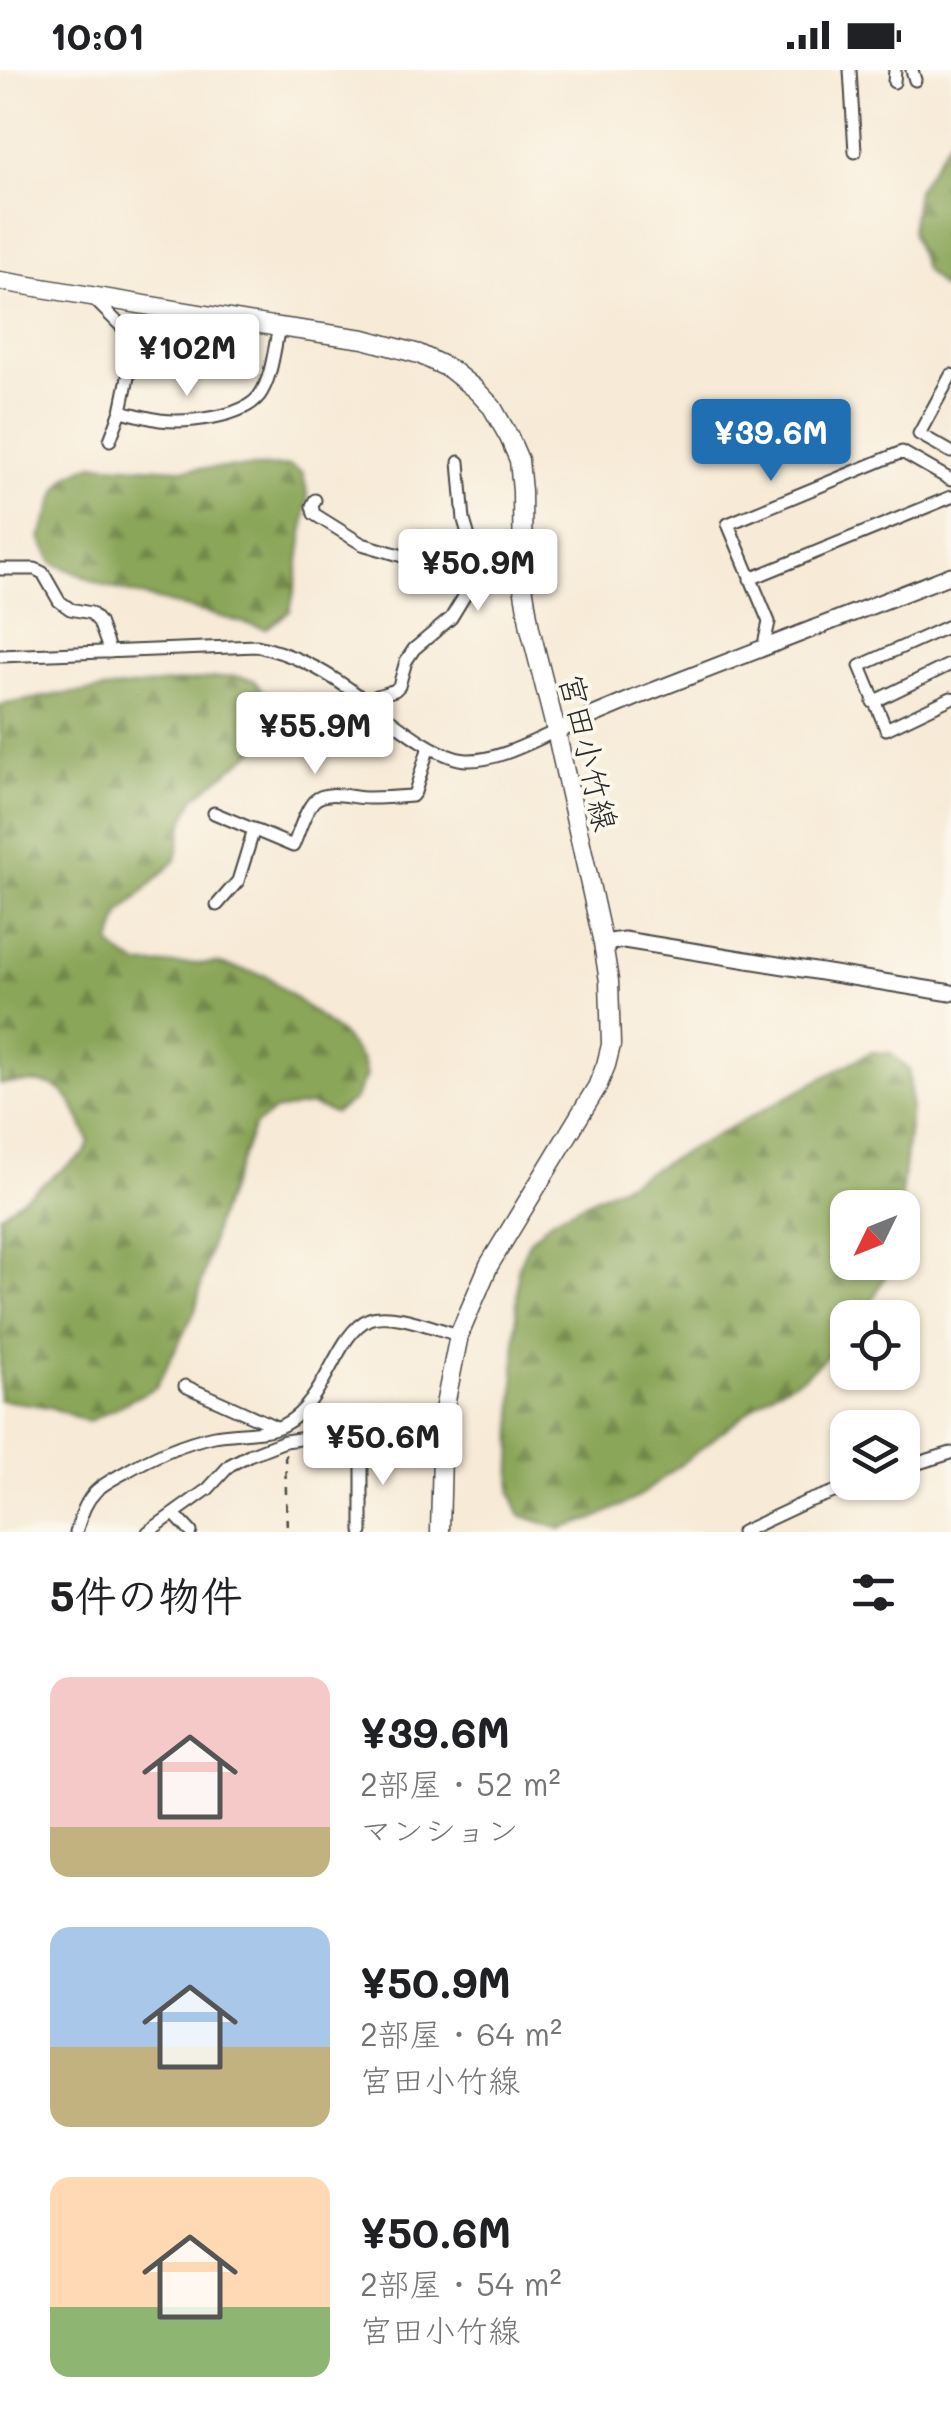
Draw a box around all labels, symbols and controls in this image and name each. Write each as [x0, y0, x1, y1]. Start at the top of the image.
text: 10:01 [50, 10, 145, 60]
pin: ¥102M [117, 314, 257, 399]
text: ¥102M [137, 325, 237, 367]
pin: ¥39.6M [690, 399, 852, 484]
text: ¥39.6M [714, 410, 828, 452]
pin: ¥50.9M [397, 529, 559, 614]
text: ¥50.9M [420, 540, 536, 582]
street label: 宮田小竹線 [552, 669, 628, 835]
pin: ¥55.9M [234, 692, 396, 777]
text: ¥55.9M [258, 703, 372, 745]
north arrow [830, 1190, 920, 1280]
map controls [830, 1190, 920, 1500]
button: locate [830, 1300, 920, 1390]
pin: ¥50.6M [302, 1403, 464, 1488]
button: layers [830, 1410, 920, 1500]
text: ¥50.6M [325, 1414, 441, 1456]
icon: filters [846, 1565, 901, 1620]
text: 5件の物件 [50, 1567, 243, 1622]
text: ¥39.6M [360, 1704, 510, 1759]
icon: home [130, 1717, 250, 1837]
text: 2部屋 · 52 m² [360, 1762, 561, 1804]
text: マンション [360, 1808, 519, 1850]
text: ¥50.9M [360, 1954, 511, 2009]
icon: home [130, 1967, 250, 2087]
text: 2部屋 · 64 m² [360, 2012, 562, 2054]
text: 宮田小竹線 [360, 2058, 520, 2100]
text: ¥50.6M [360, 2204, 511, 2259]
icon: home [130, 2217, 250, 2337]
text: 2部屋 · 54 m² [360, 2262, 562, 2304]
text: 宮田小竹線 [360, 2308, 520, 2350]

